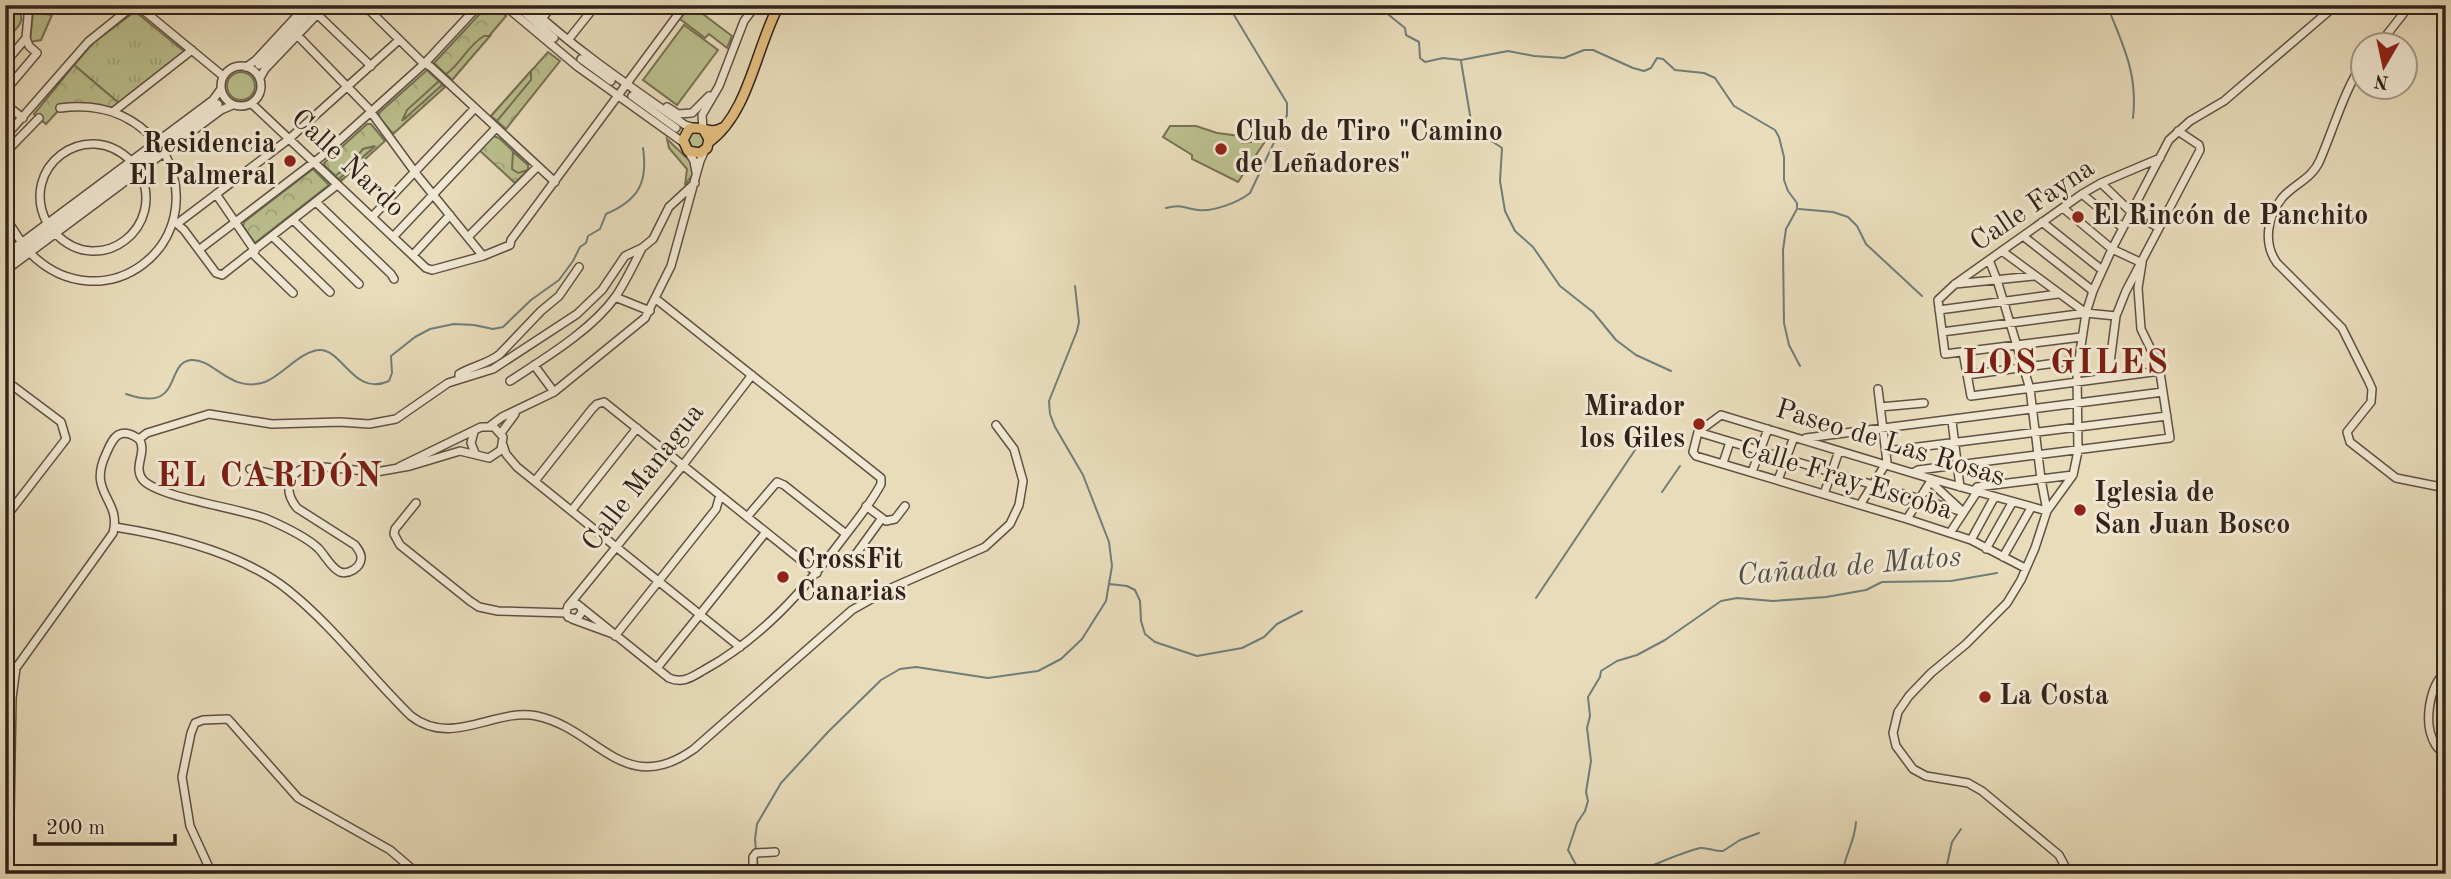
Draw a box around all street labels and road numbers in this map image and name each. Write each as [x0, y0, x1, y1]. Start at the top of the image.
street label: Calle Nardo [285, 105, 409, 223]
street label: Calle Fayna [1966, 154, 2100, 258]
street label: Paseo de Las Rosas [1772, 396, 2008, 492]
street label: Calle Managua [578, 399, 710, 557]
street label: Calle Fray Escoba [1736, 434, 1956, 526]

